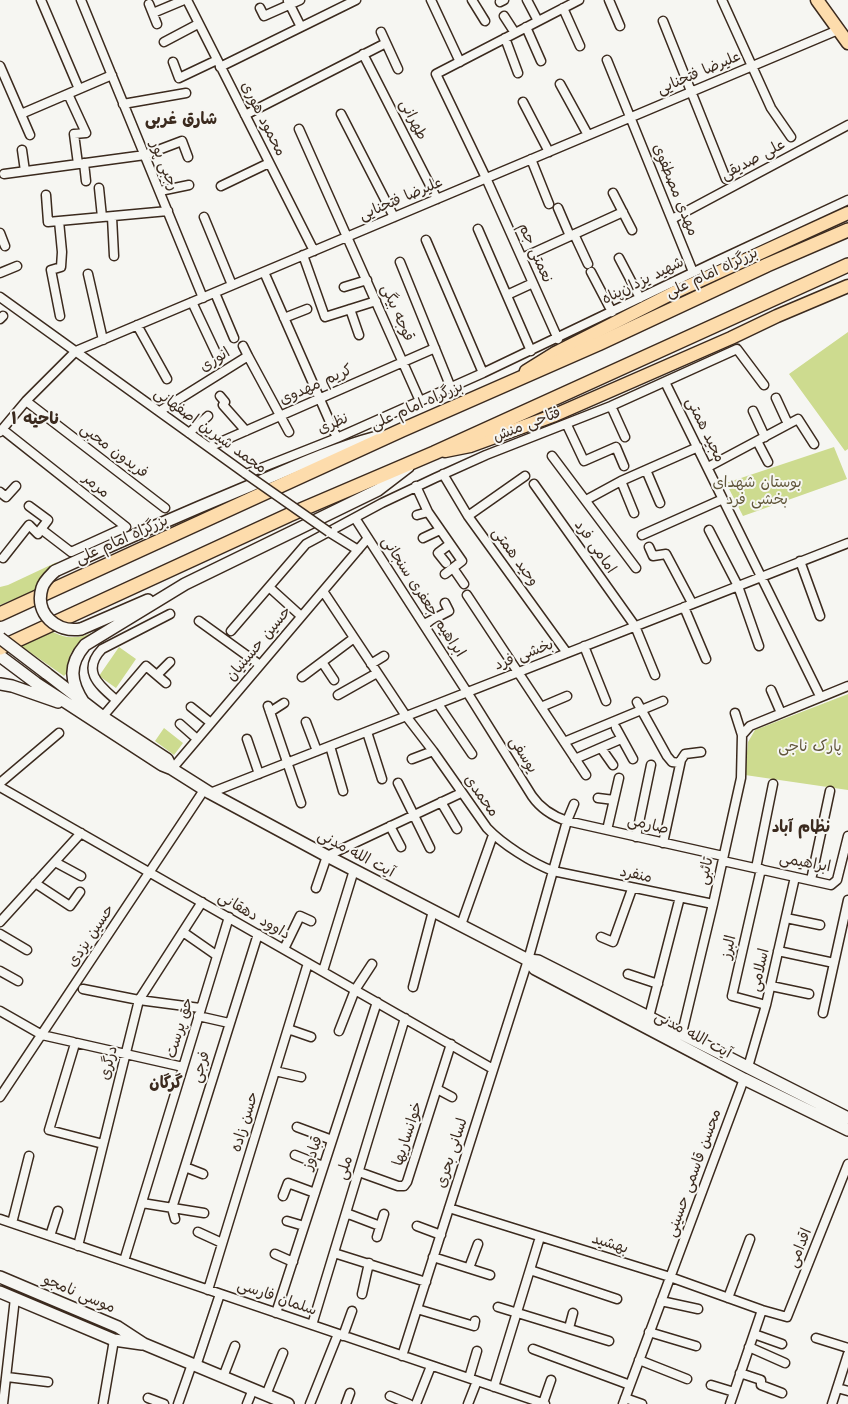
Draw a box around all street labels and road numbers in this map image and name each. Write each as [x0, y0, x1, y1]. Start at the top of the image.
street label: علیرضا فتحنایی [655, 47, 743, 99]
street label: محمود هوری [237, 79, 289, 159]
street label: طهرانی [395, 97, 431, 143]
street label: علی صدیقی [718, 136, 788, 184]
street label: رجبی پور [146, 139, 182, 193]
street label: مهدی مصطفوی [648, 141, 702, 239]
street label: علیرضا فتحنایی [357, 173, 445, 225]
street label: نعمتی جم [514, 220, 556, 286]
street label: بزرگراه امام علی [663, 244, 761, 302]
street label: شهید یزدان‌پناه [599, 253, 687, 309]
street label: قوجه بیگی [377, 282, 417, 344]
street label: انوری [196, 344, 234, 376]
street label: کریم مهدوی [277, 361, 355, 409]
street label: بزرگراه امام علی [368, 378, 466, 434]
street label: محمد شیرین اصفهانی [150, 384, 270, 478]
street label: مجید همتی [682, 395, 728, 465]
street label: فتاحی منش [491, 404, 563, 446]
street label: نظری [315, 410, 351, 438]
street label: فریدون محبی [76, 420, 152, 482]
street label: مرمر [79, 470, 113, 502]
street label: بزرگراه امام علی [73, 512, 171, 568]
street label: امامی فرد [570, 517, 620, 577]
street label: وحید همتی [488, 524, 542, 590]
street label: ابراهیم جعفری سنجانی [377, 533, 469, 661]
street label: حسین حسینیان [223, 603, 295, 685]
street label: بخشی فرد [492, 636, 556, 674]
street label: یوسفی [505, 733, 541, 777]
street label: محمدی [460, 771, 502, 821]
street label: صارمی [626, 812, 670, 838]
street label: آیت الله مدنی [314, 826, 398, 882]
street label: ابراهیمی [778, 850, 832, 876]
street label: تائبی [694, 856, 718, 886]
street label: منفرد [618, 863, 654, 887]
street label: داوود دهقانی [215, 888, 293, 944]
street label: حسین یزدی [64, 901, 118, 971]
street label: البرز [718, 933, 740, 961]
street label: اسلامی [746, 947, 774, 993]
street label: حق پرست [162, 996, 198, 1060]
street label: آیت الله مدنی [651, 1007, 735, 1063]
street label: درگری [96, 1044, 122, 1082]
street label: فرجی [188, 1049, 214, 1085]
street label: حسن زاده [227, 1090, 263, 1154]
street label: خوانساریها [389, 1100, 427, 1168]
street label: محسن قاسمی حسینی [662, 1107, 726, 1239]
street label: لسانی بحری [432, 1116, 472, 1190]
street label: قبادوز [299, 1134, 327, 1172]
street label: ملی [333, 1154, 357, 1182]
street label: اقدامی [784, 1226, 816, 1270]
street label: بهشید [589, 1230, 631, 1258]
street label: موسی نامجو [40, 1271, 118, 1317]
street label: سلمان فارسی [235, 1276, 319, 1320]

